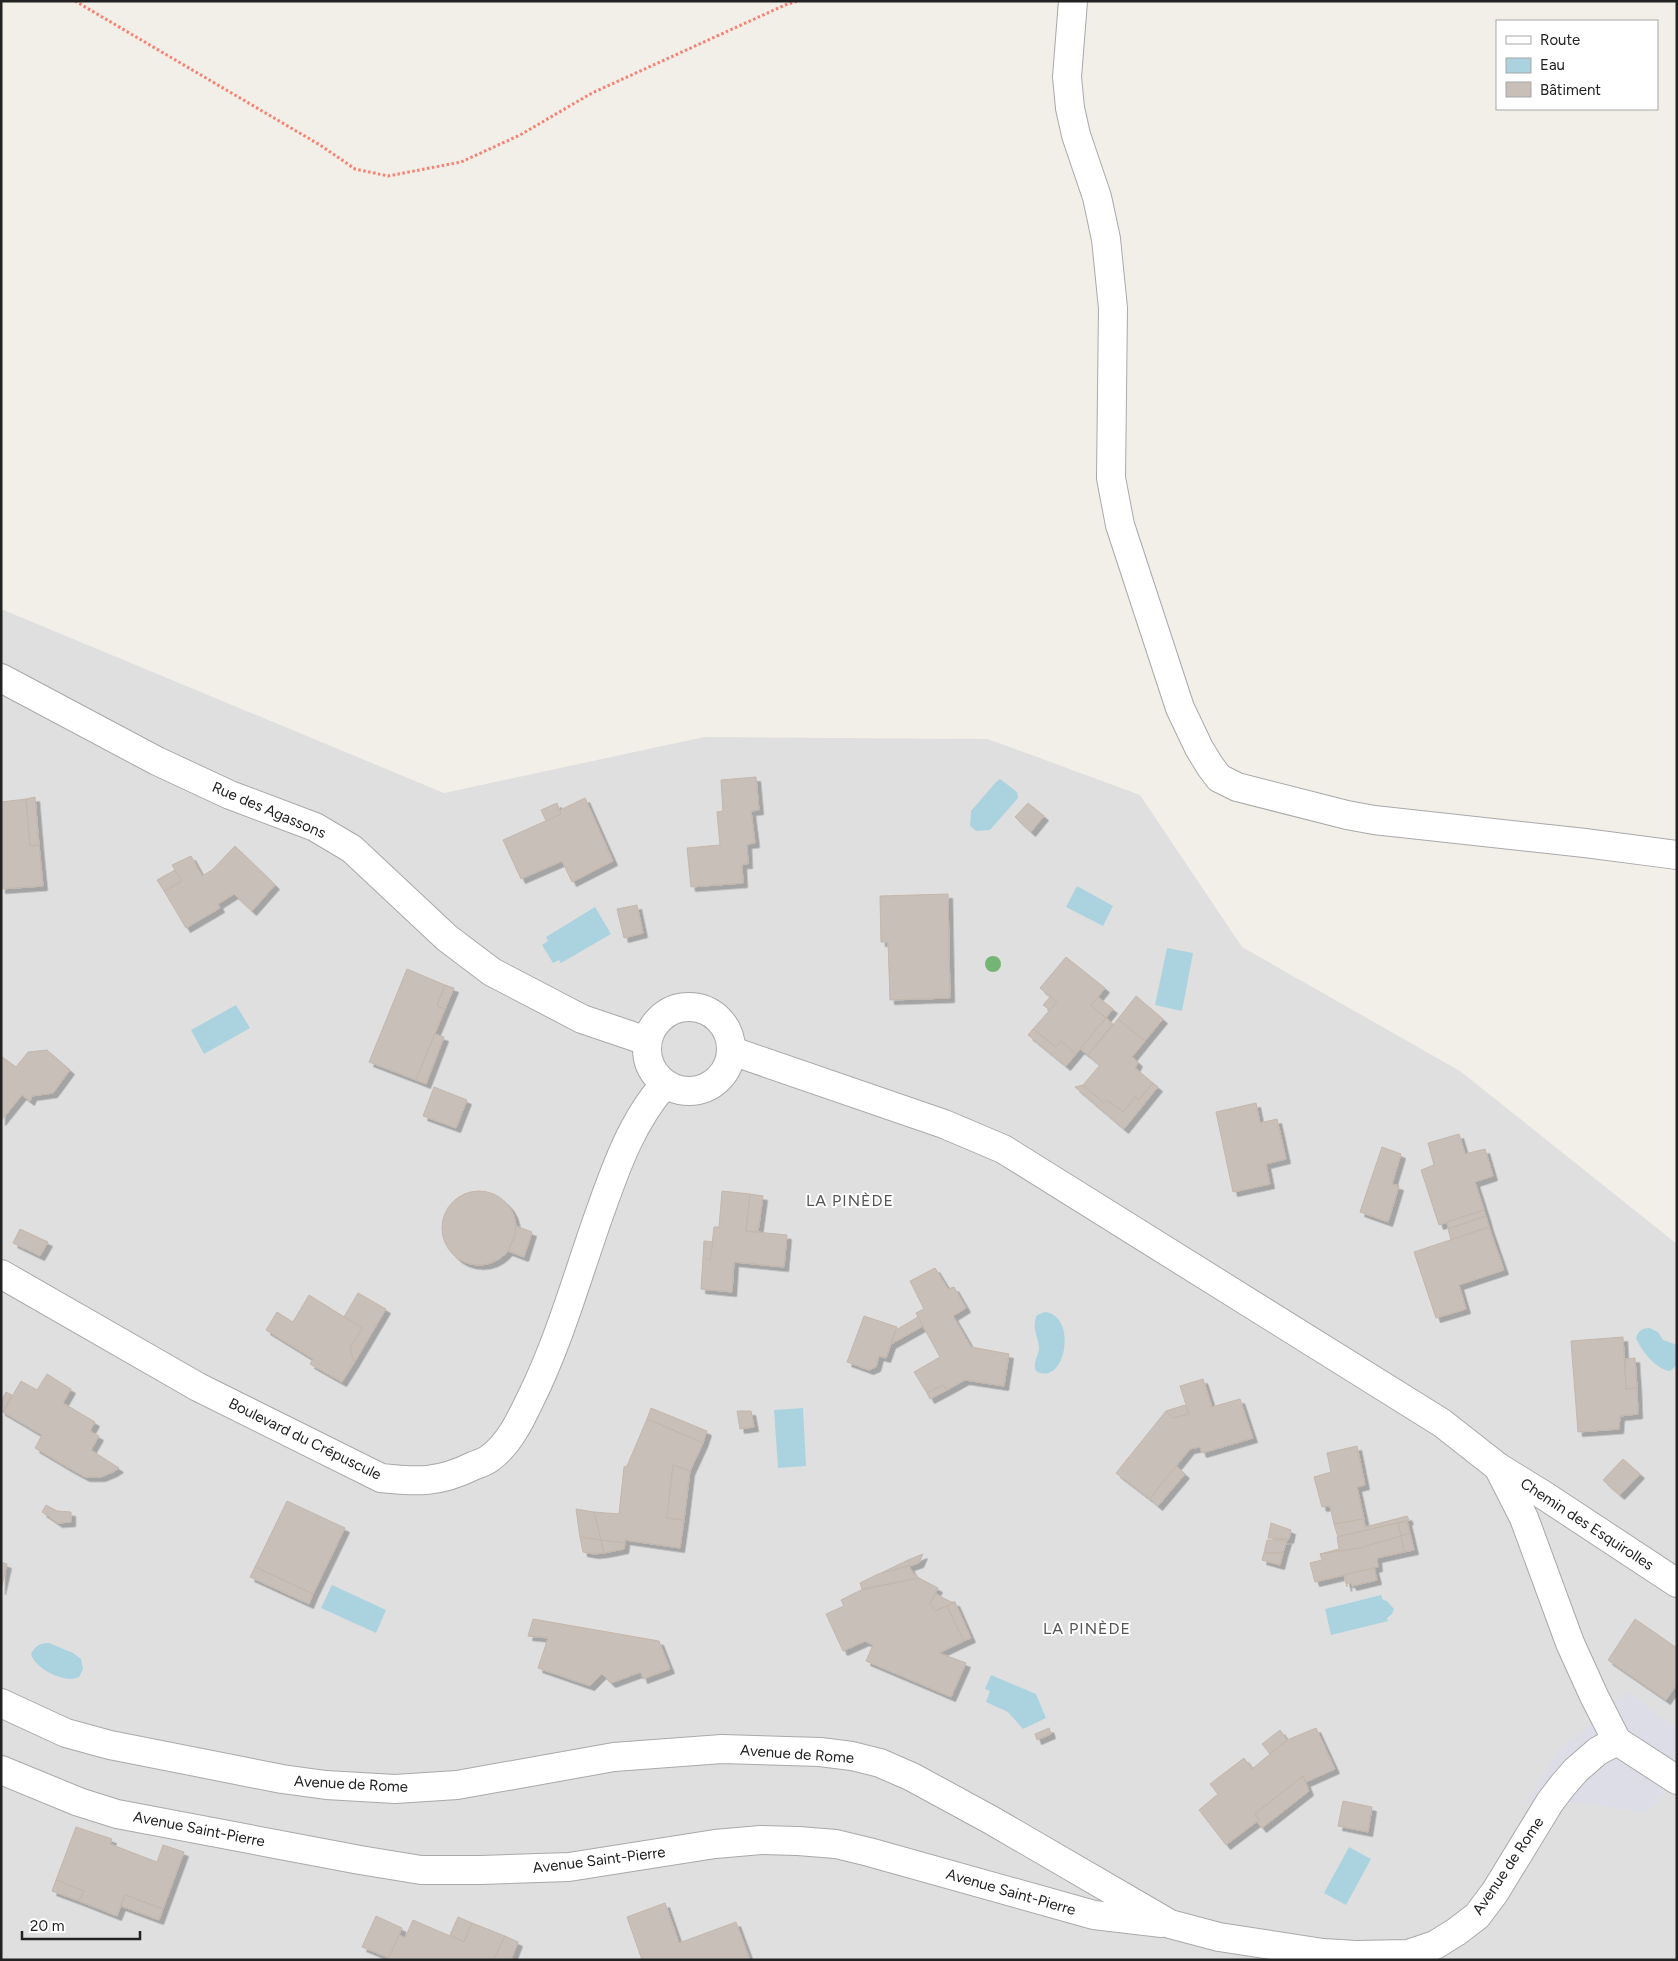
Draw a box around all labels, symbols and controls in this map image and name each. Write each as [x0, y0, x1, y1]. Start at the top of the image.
legend [1496, 20, 1658, 110]
text: Route [1540, 31, 1580, 49]
text: Eau [1540, 56, 1565, 74]
text: Bâtiment [1540, 81, 1601, 99]
street label: Rue des Agassons [209, 778, 329, 842]
district label: LA PINÈDE [806, 1191, 894, 1210]
street label: Boulevard du Crépuscule [226, 1394, 384, 1484]
street label: Chemin des Esquirolles [1517, 1474, 1657, 1574]
district label: LA PINÈDE [1043, 1619, 1131, 1638]
street label: Avenue de Rome [739, 1741, 855, 1767]
street label: Avenue de Rome [294, 1772, 408, 1796]
street label: Avenue Saint-Pierre [132, 1807, 266, 1851]
street label: Avenue de Rome [1469, 1814, 1547, 1918]
street label: Avenue Saint-Pierre [532, 1843, 666, 1877]
street label: Avenue Saint-Pierre [944, 1865, 1078, 1919]
scale bar [22, 1908, 140, 1940]
text: 20 m [30, 1917, 64, 1935]

